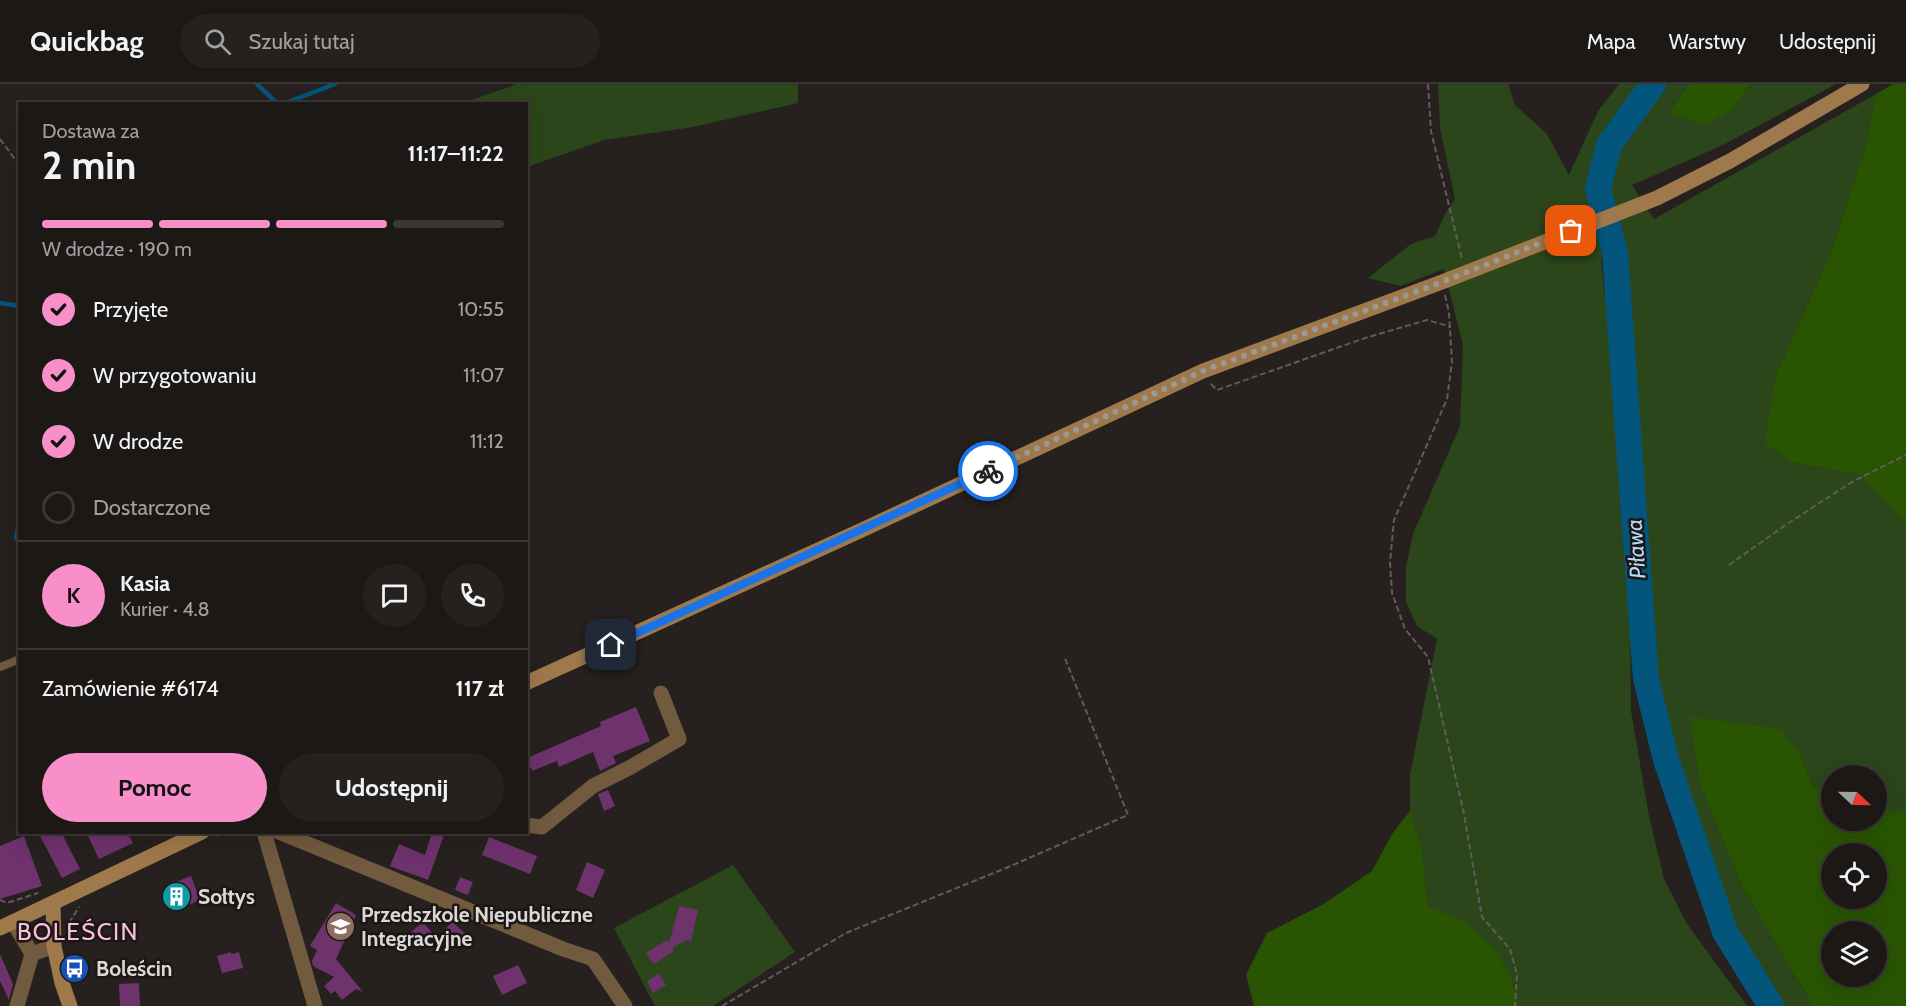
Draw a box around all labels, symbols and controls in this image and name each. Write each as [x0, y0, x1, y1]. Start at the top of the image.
search box [180, 14, 600, 68]
text: Quickbag [30, 24, 144, 58]
icon: search [201, 25, 234, 58]
text: Szukaj tutaj [249, 28, 355, 55]
text: Mapa [1587, 29, 1636, 54]
text: Warstwy [1669, 29, 1746, 54]
text: Udostępnij [1779, 29, 1876, 54]
text: Dostawa za [42, 119, 139, 143]
text: 11:17–11:22 [408, 140, 504, 167]
text: 2 min [42, 141, 136, 189]
pin [1545, 205, 1596, 256]
icon: bag [1554, 214, 1587, 247]
text: W drodze · 190 m [42, 237, 192, 261]
icon: check [42, 293, 75, 326]
text: Przyjęte [93, 296, 168, 323]
text: 10:55 [458, 297, 504, 321]
icon: check [42, 359, 75, 392]
text: W przygotowaniu [93, 362, 256, 389]
text: 11:07 [463, 363, 504, 387]
icon: check [42, 425, 75, 458]
text: W drodze [93, 428, 183, 455]
text: 11:12 [470, 429, 504, 453]
courier [958, 441, 1018, 501]
icon: bike [972, 455, 1005, 488]
text: Dostarczone [93, 494, 210, 521]
water label: Piława [1620, 518, 1652, 580]
button: chat [363, 564, 426, 627]
button: phone [441, 564, 504, 627]
text: Kasia [120, 570, 170, 597]
text: K [67, 582, 80, 609]
text: Kurier · 4.8 [120, 597, 210, 621]
pin [585, 619, 636, 670]
icon: home [594, 628, 627, 661]
text: Zamówienie #6174 [42, 675, 219, 702]
text: 117 zł [456, 675, 504, 702]
button: Pomoc [42, 753, 267, 822]
button: Udostępnij [279, 753, 504, 822]
north arrow [1821, 765, 1887, 831]
map controls [1821, 765, 1887, 987]
button: locate [1821, 843, 1887, 909]
building icon: Sołtys [161, 880, 193, 912]
place label: Sołtys [198, 884, 255, 909]
place label: Przedszkole Niepubliczne Integracyjne [361, 902, 593, 951]
school or university icon: Przedszkole Niepubliczne Integracyjne [324, 910, 356, 942]
district label: BOLEŚCIN [17, 917, 139, 946]
button: layers [1821, 921, 1887, 987]
bus stop icon: Boleścin [59, 952, 91, 984]
place label: Boleścin [96, 956, 172, 981]

